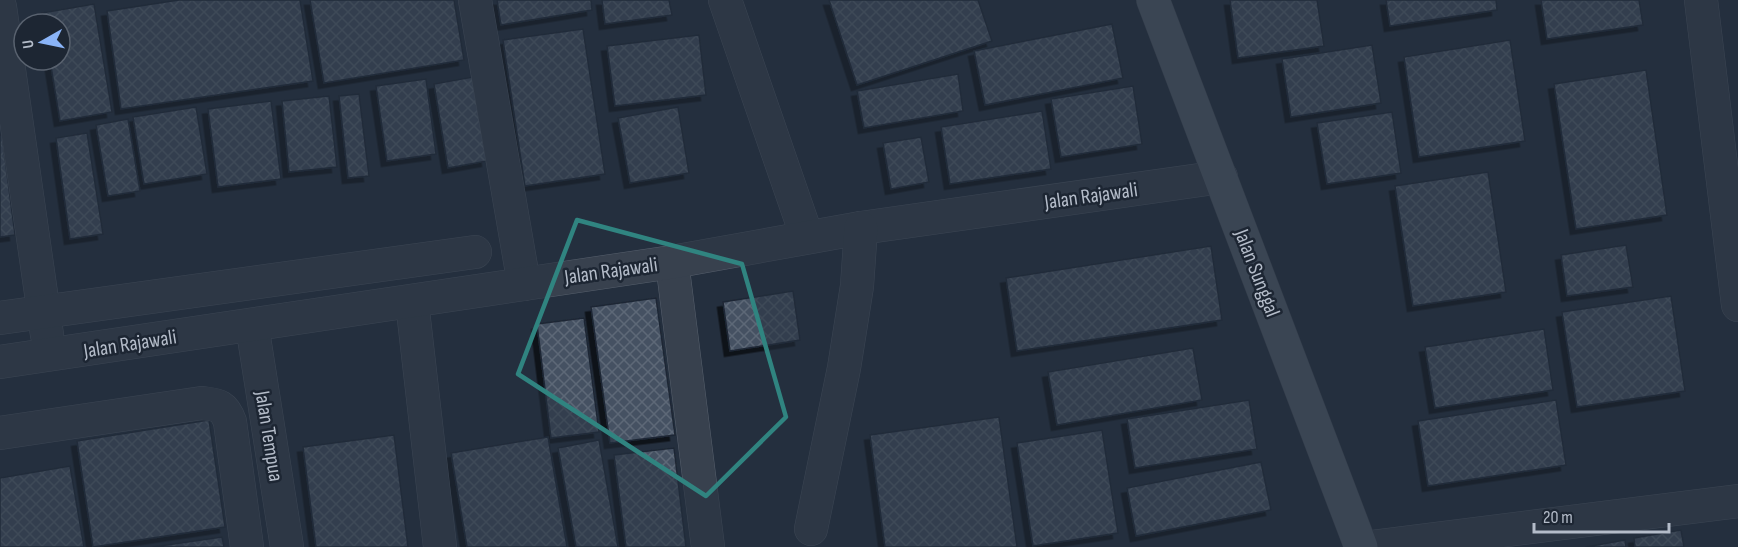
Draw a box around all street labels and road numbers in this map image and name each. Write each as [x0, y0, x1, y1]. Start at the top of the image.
street label: Jalan Rajawali [1042, 177, 1139, 215]
street label: Jalan Sunggal [1228, 225, 1285, 320]
street label: Jalan Rajawali [562, 252, 659, 290]
street label: Jalan Rajawali [81, 324, 178, 364]
street label: Jalan Tempua [249, 388, 288, 483]

